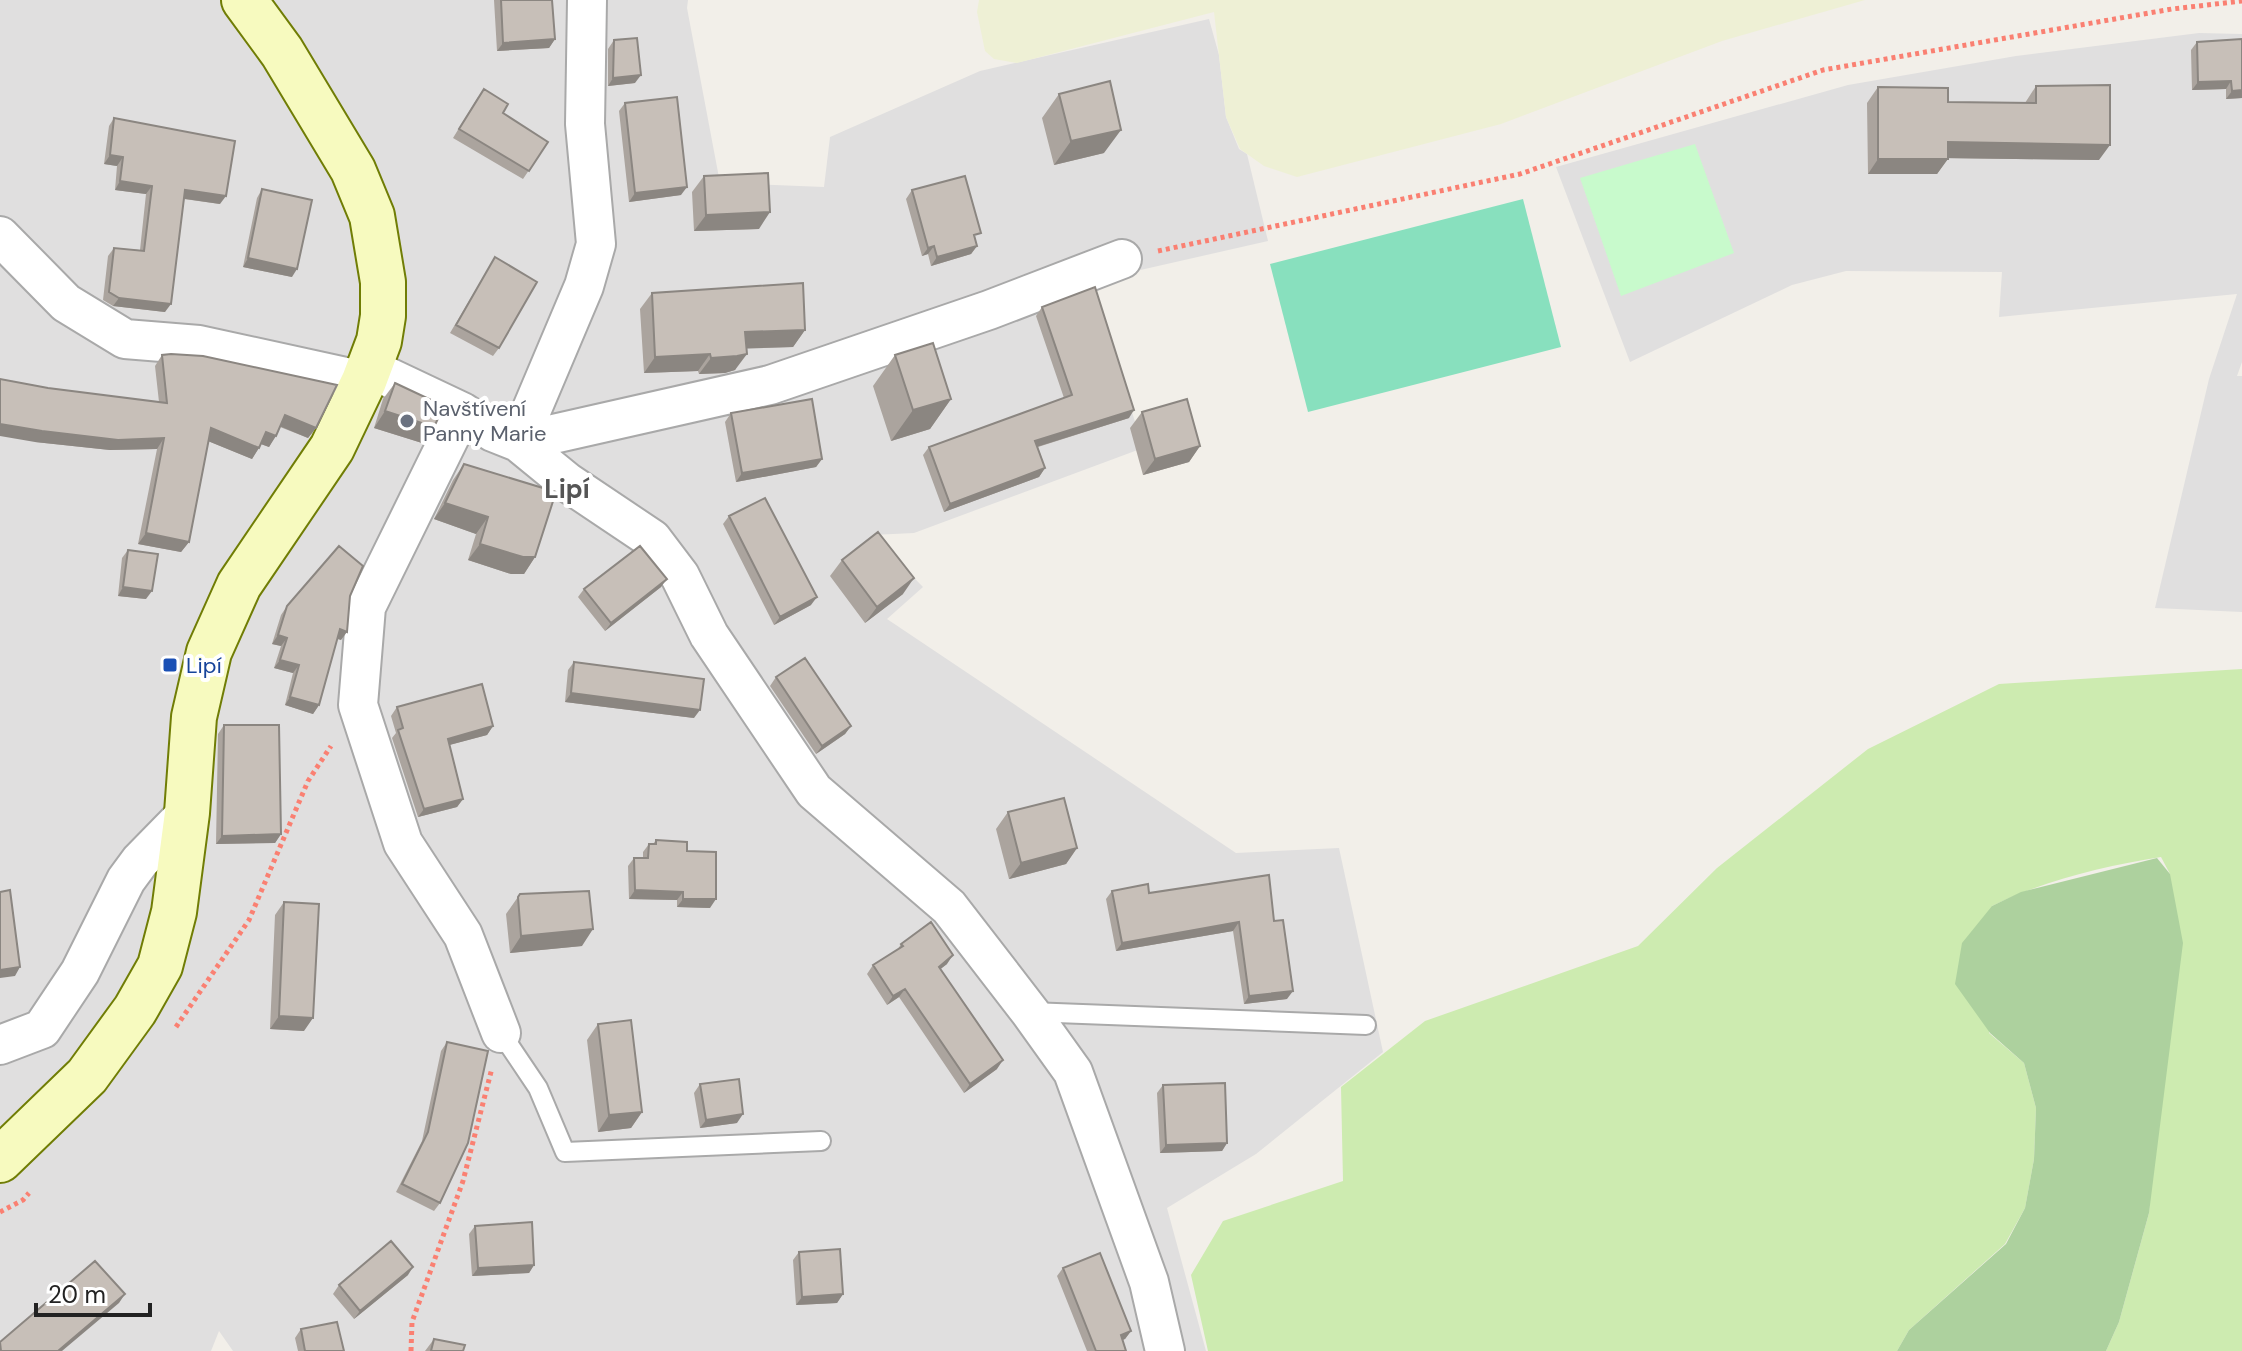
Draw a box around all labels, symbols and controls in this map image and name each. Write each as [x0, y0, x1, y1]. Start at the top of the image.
place label: Navštívení Panny Marie [423, 394, 547, 448]
marker: Navštívení Panny Marie [398, 412, 416, 430]
district label: Lipí [544, 472, 590, 506]
place label: Lipí [186, 651, 222, 680]
marker: Lipí [161, 656, 179, 674]
scale bar [36, 1267, 150, 1317]
text: 20 m [48, 1279, 106, 1310]

